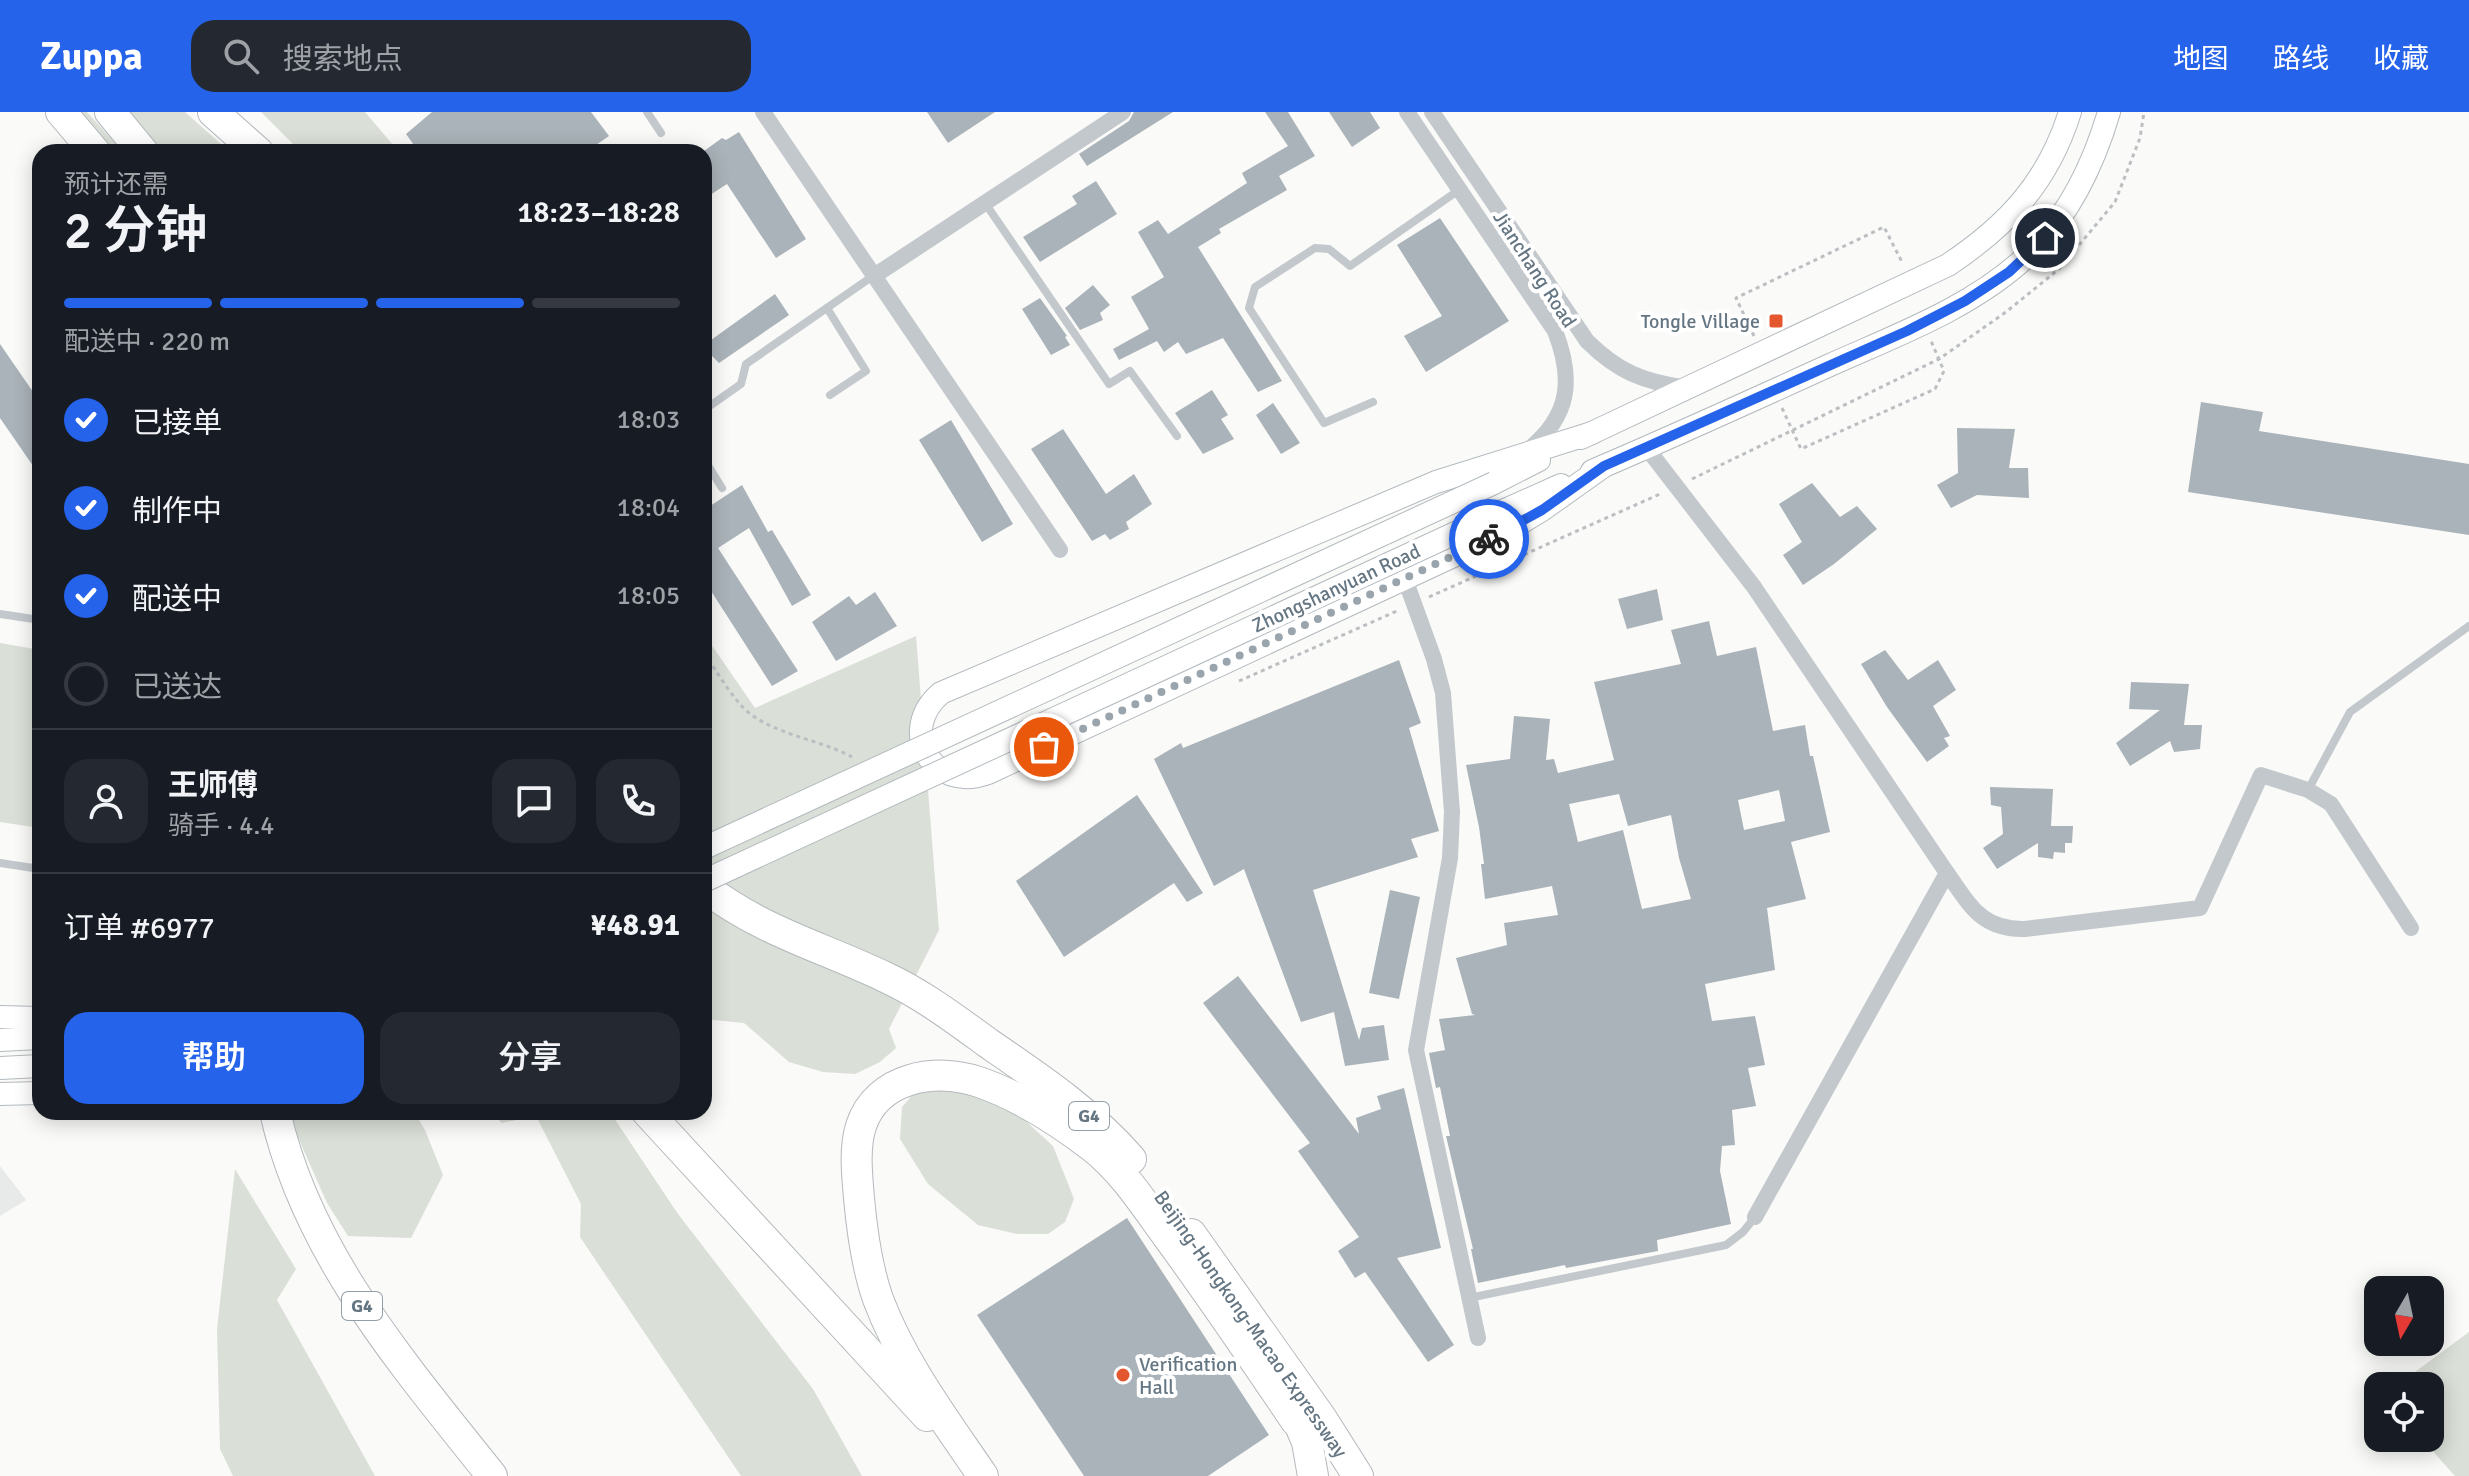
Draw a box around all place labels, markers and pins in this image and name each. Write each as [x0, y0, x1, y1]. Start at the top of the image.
pin [2011, 204, 2079, 272]
place label: Tongle Village [1641, 309, 1760, 334]
marker: Tongle Village [1767, 312, 1785, 330]
pin [1010, 713, 1078, 781]
place label: Verification Hall [1139, 1352, 1237, 1400]
marker: Verification Hall [1114, 1366, 1132, 1384]

